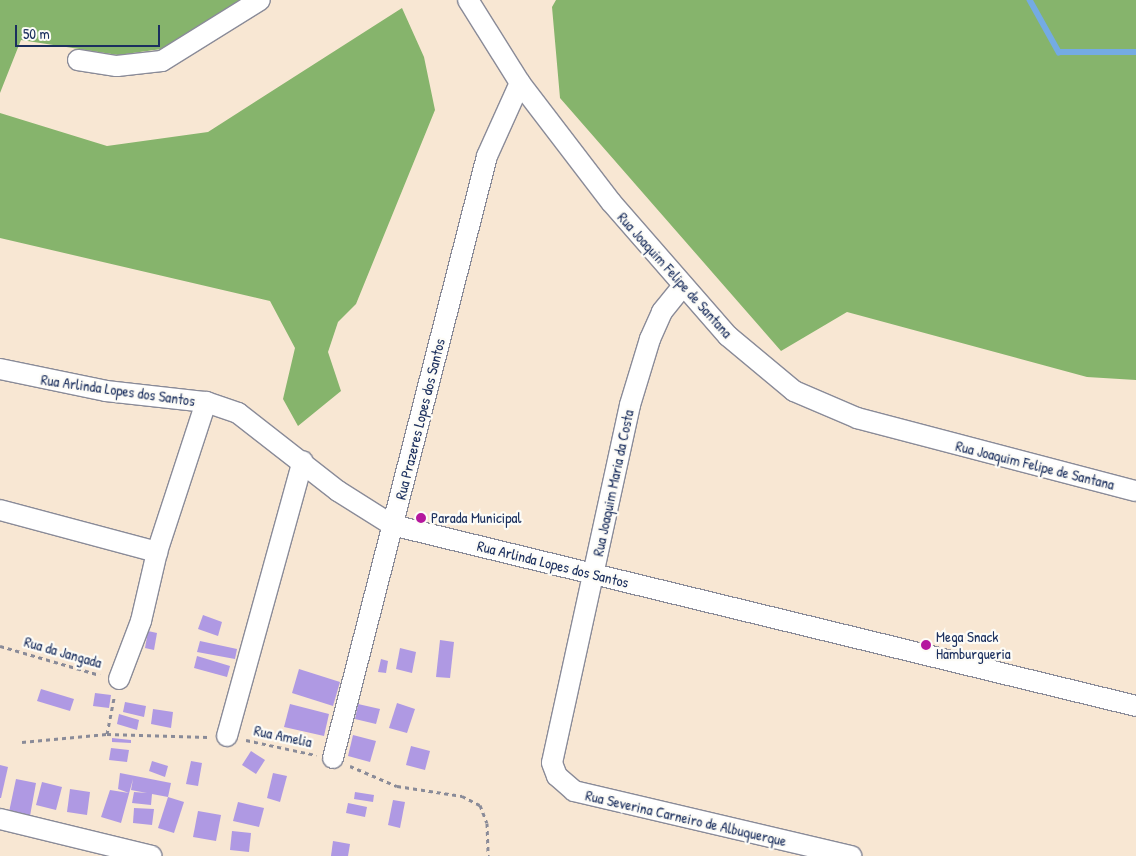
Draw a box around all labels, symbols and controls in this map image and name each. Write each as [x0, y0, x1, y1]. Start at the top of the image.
scale bar [18, 15, 162, 47]
text: 50 m [23, 23, 50, 44]
street label: Rua Joaquim Felipe de Santana [614, 208, 736, 342]
street label: Rua Prazeres Lopes dos Santos [391, 337, 449, 501]
street label: Rua Arlinda Lopes dos Santos [40, 370, 196, 410]
street label: Rua Joaquim Maria da Costa [589, 408, 637, 558]
street label: Rua Joaquim Felipe de Santana [954, 437, 1116, 493]
place label: Parada Municipal [431, 509, 521, 527]
marker: Parada Municipal [415, 512, 427, 524]
street label: Rua Arlinda Lopes dos Santos [475, 536, 631, 592]
place label: Mega Snack Hamburgueria [936, 627, 1011, 662]
street label: Rua da Jangada [22, 632, 104, 672]
marker: Mega Snack Hamburgueria [920, 639, 932, 651]
street label: Rua Amelia [252, 721, 314, 751]
street label: Rua Severina Carneiro de Albuquerque [584, 786, 788, 850]

